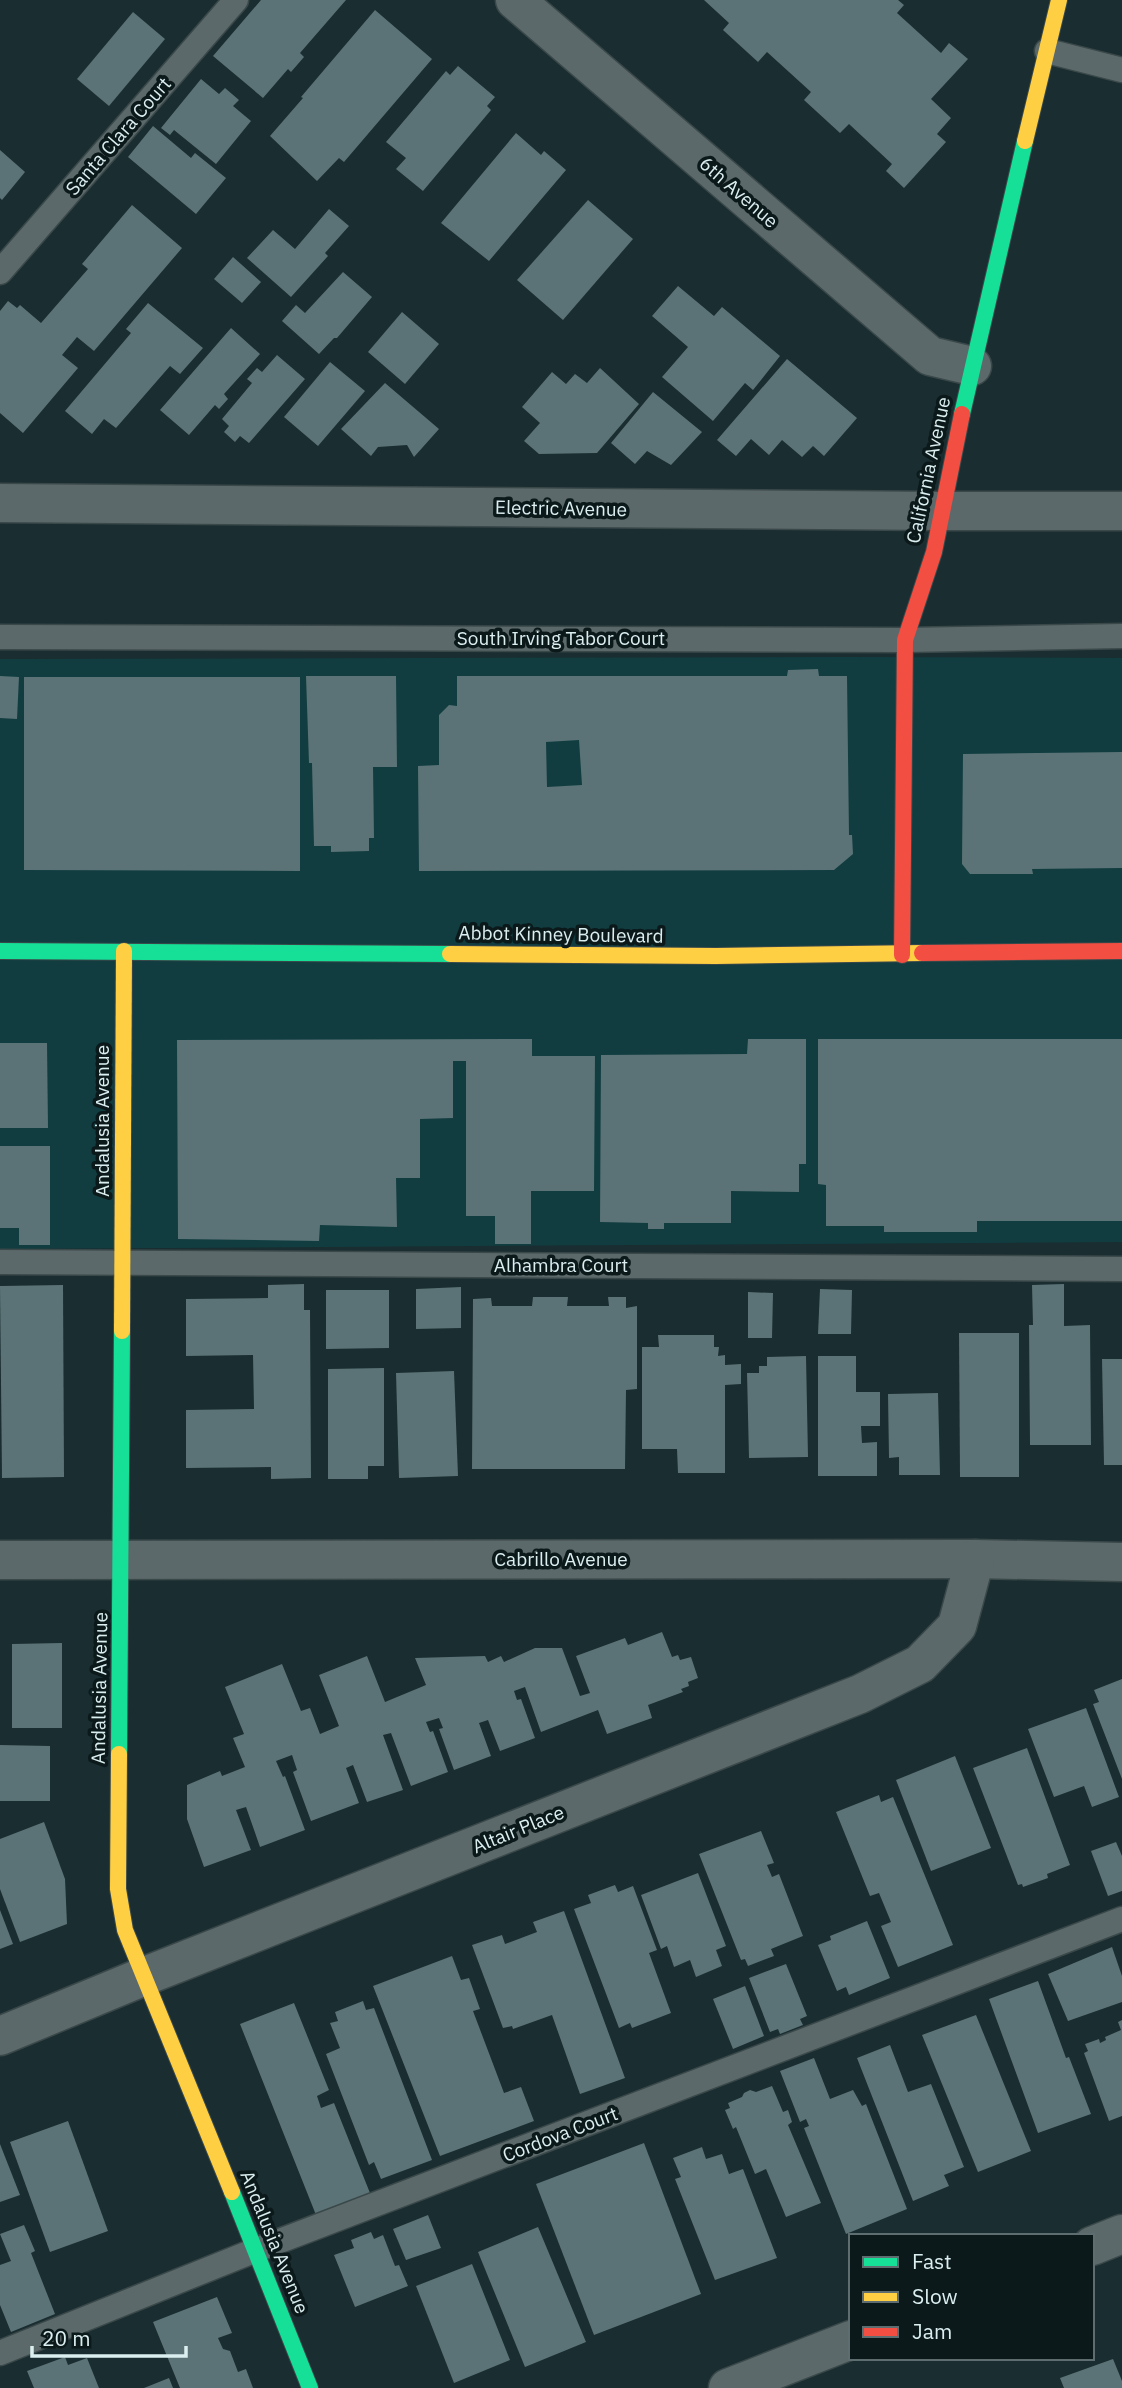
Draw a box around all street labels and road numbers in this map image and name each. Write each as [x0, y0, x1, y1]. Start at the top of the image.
street label: Santa Clara Court [60, 72, 176, 200]
street label: 6th Avenue [695, 151, 783, 233]
street label: California Avenue [901, 395, 955, 545]
street label: Electric Avenue [495, 495, 627, 521]
street label: South Irving Tabor Court [457, 626, 665, 650]
street label: Abbot Kinney Boulevard [458, 920, 664, 948]
street label: Andalusia Avenue [90, 1045, 114, 1197]
street label: Alhambra Court [494, 1253, 628, 1277]
street label: Cabrillo Avenue [494, 1547, 628, 1571]
street label: Andalusia Avenue [86, 1612, 112, 1764]
street label: Altair Place [469, 1800, 567, 1858]
street label: Cordova Court [499, 2101, 621, 2167]
street label: Andalusia Avenue [235, 2167, 315, 2317]

